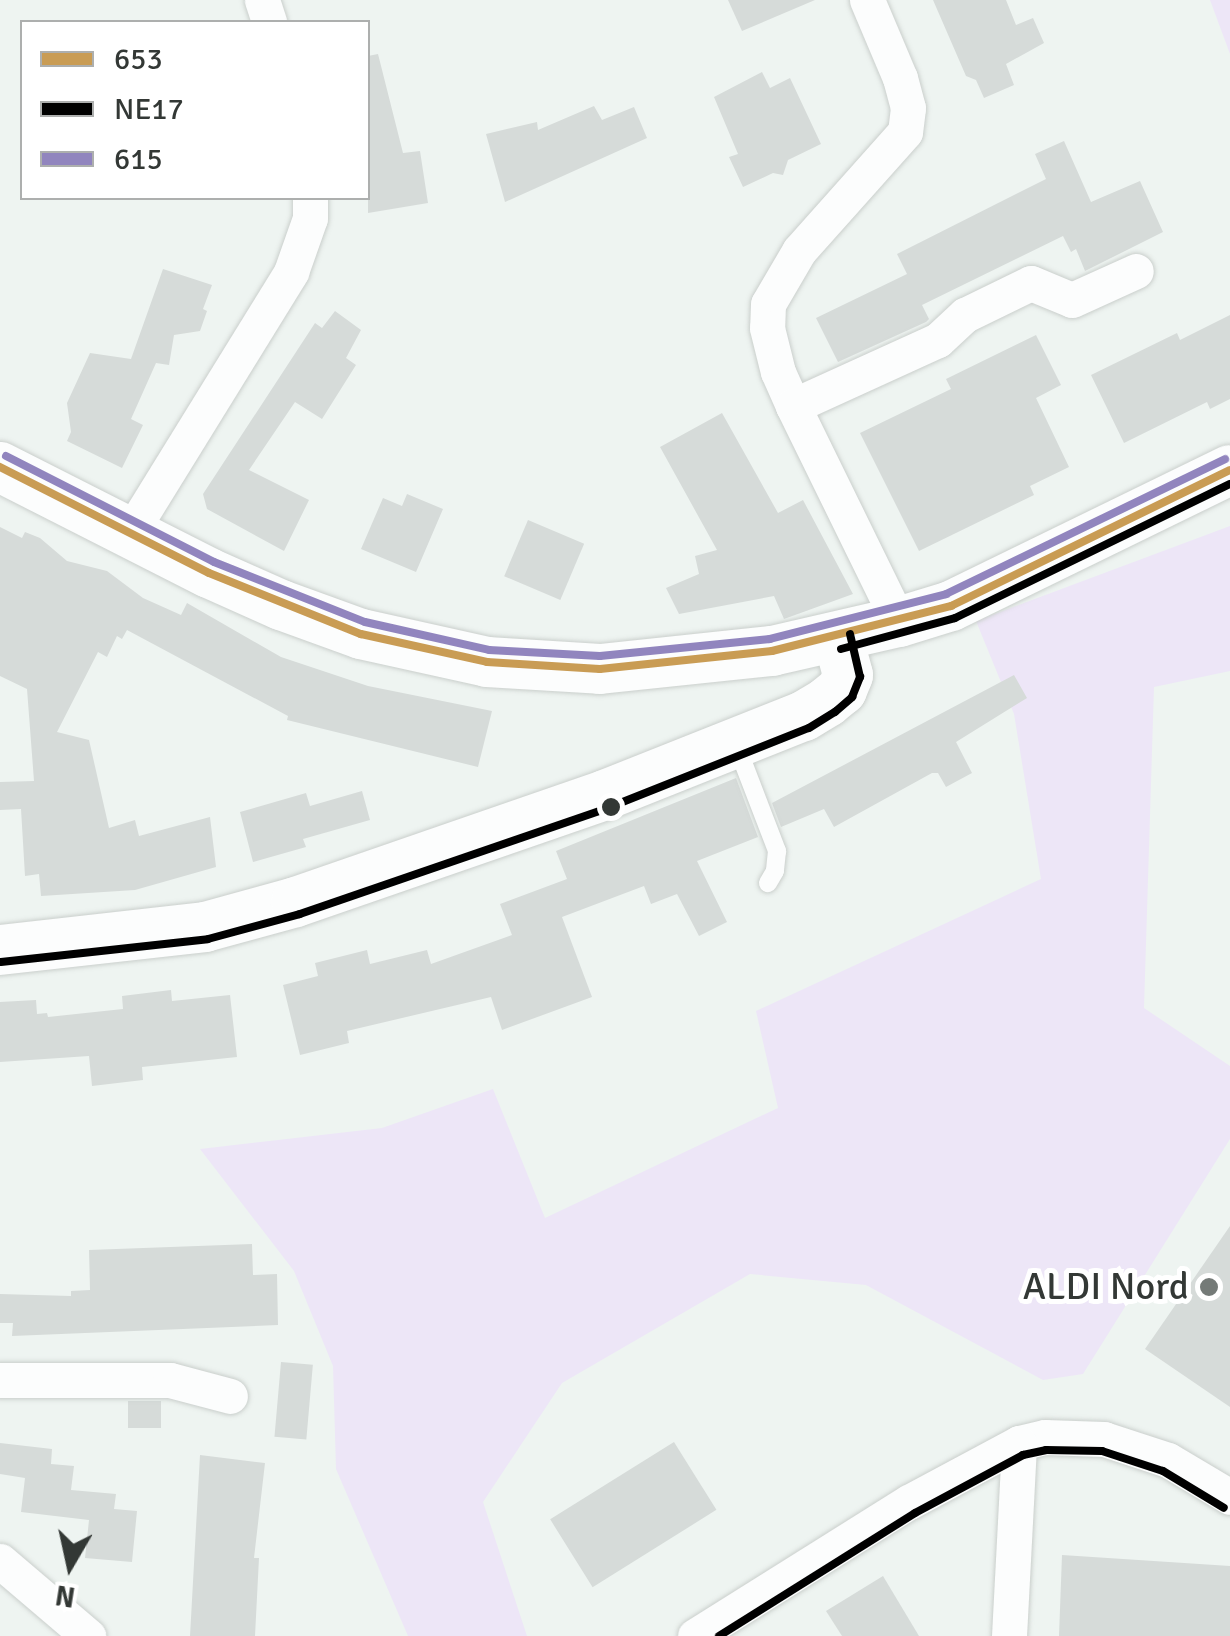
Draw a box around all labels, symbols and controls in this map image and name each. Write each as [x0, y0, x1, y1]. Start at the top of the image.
legend [20, 20, 370, 200]
text: 653 [114, 41, 163, 78]
text: NE17 [114, 91, 184, 128]
text: 615 [114, 141, 163, 178]
unlabelled marker [601, 797, 621, 817]
place label: ALDI Nord [1023, 1264, 1189, 1310]
marker: ALDI Nord [1198, 1276, 1220, 1298]
north arrow [20, 1516, 120, 1616]
text: N [53, 1577, 78, 1614]

